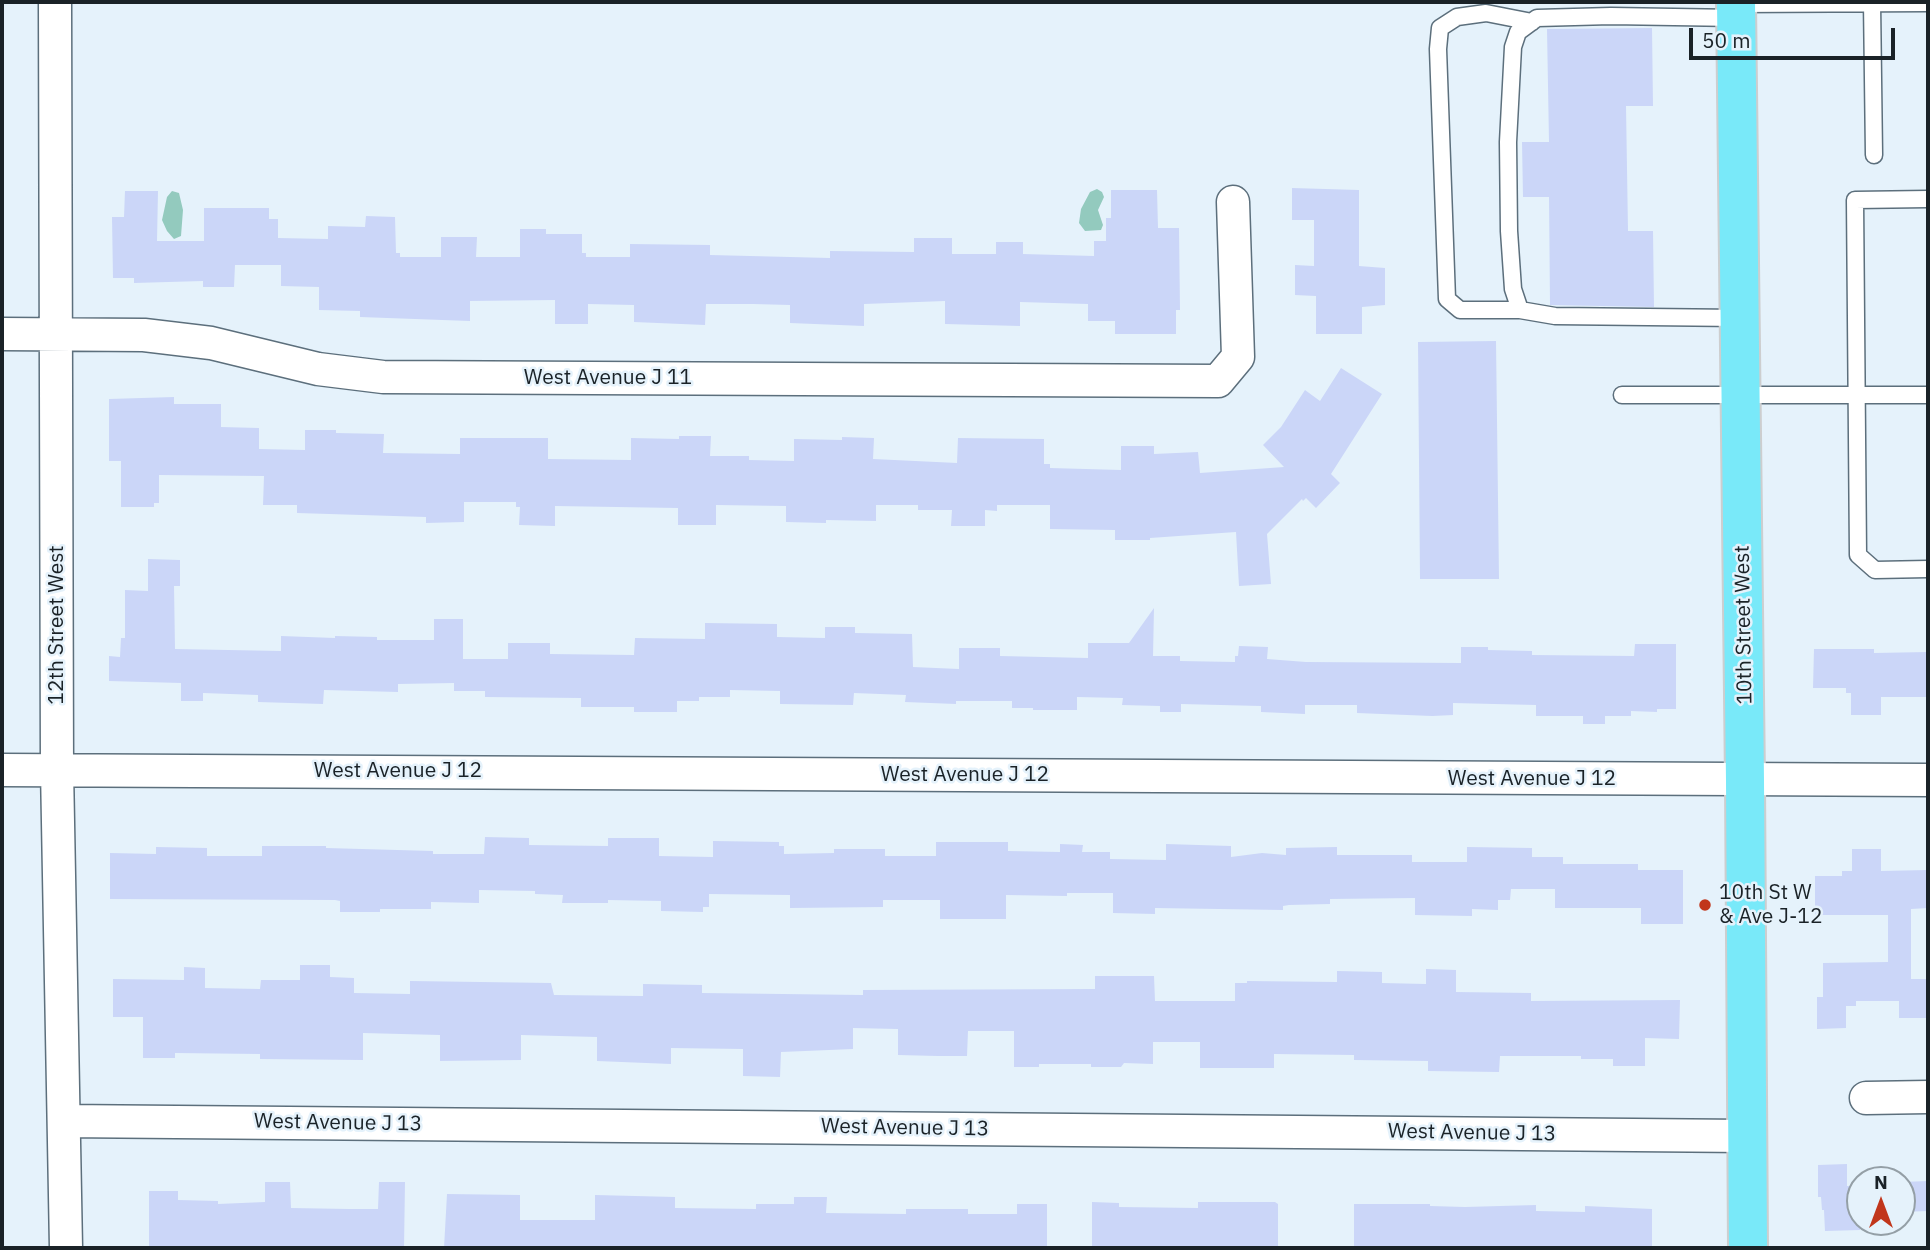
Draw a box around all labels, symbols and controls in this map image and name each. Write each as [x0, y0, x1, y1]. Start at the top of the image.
scale bar [1692, 14, 1898, 58]
text: 50 m [1702, 26, 1751, 54]
street label: West Avenue J 11 [524, 365, 692, 391]
street label: 12th Street West [44, 545, 70, 705]
street label: 10th Street West [1730, 545, 1758, 705]
street label: West Avenue J 12 [314, 758, 482, 784]
street label: West Avenue J 12 [881, 762, 1049, 788]
street label: West Avenue J 12 [1448, 766, 1616, 792]
place label: 10th St W & Ave J-12 [1719, 880, 1823, 930]
marker: 10th St W & Ave J-12 [1697, 897, 1713, 913]
street label: West Avenue J 13 [254, 1109, 422, 1137]
street label: West Avenue J 13 [821, 1114, 989, 1142]
street label: West Avenue J 13 [1388, 1119, 1556, 1147]
north arrow [1846, 1166, 1916, 1236]
text: N [1874, 1170, 1888, 1194]

